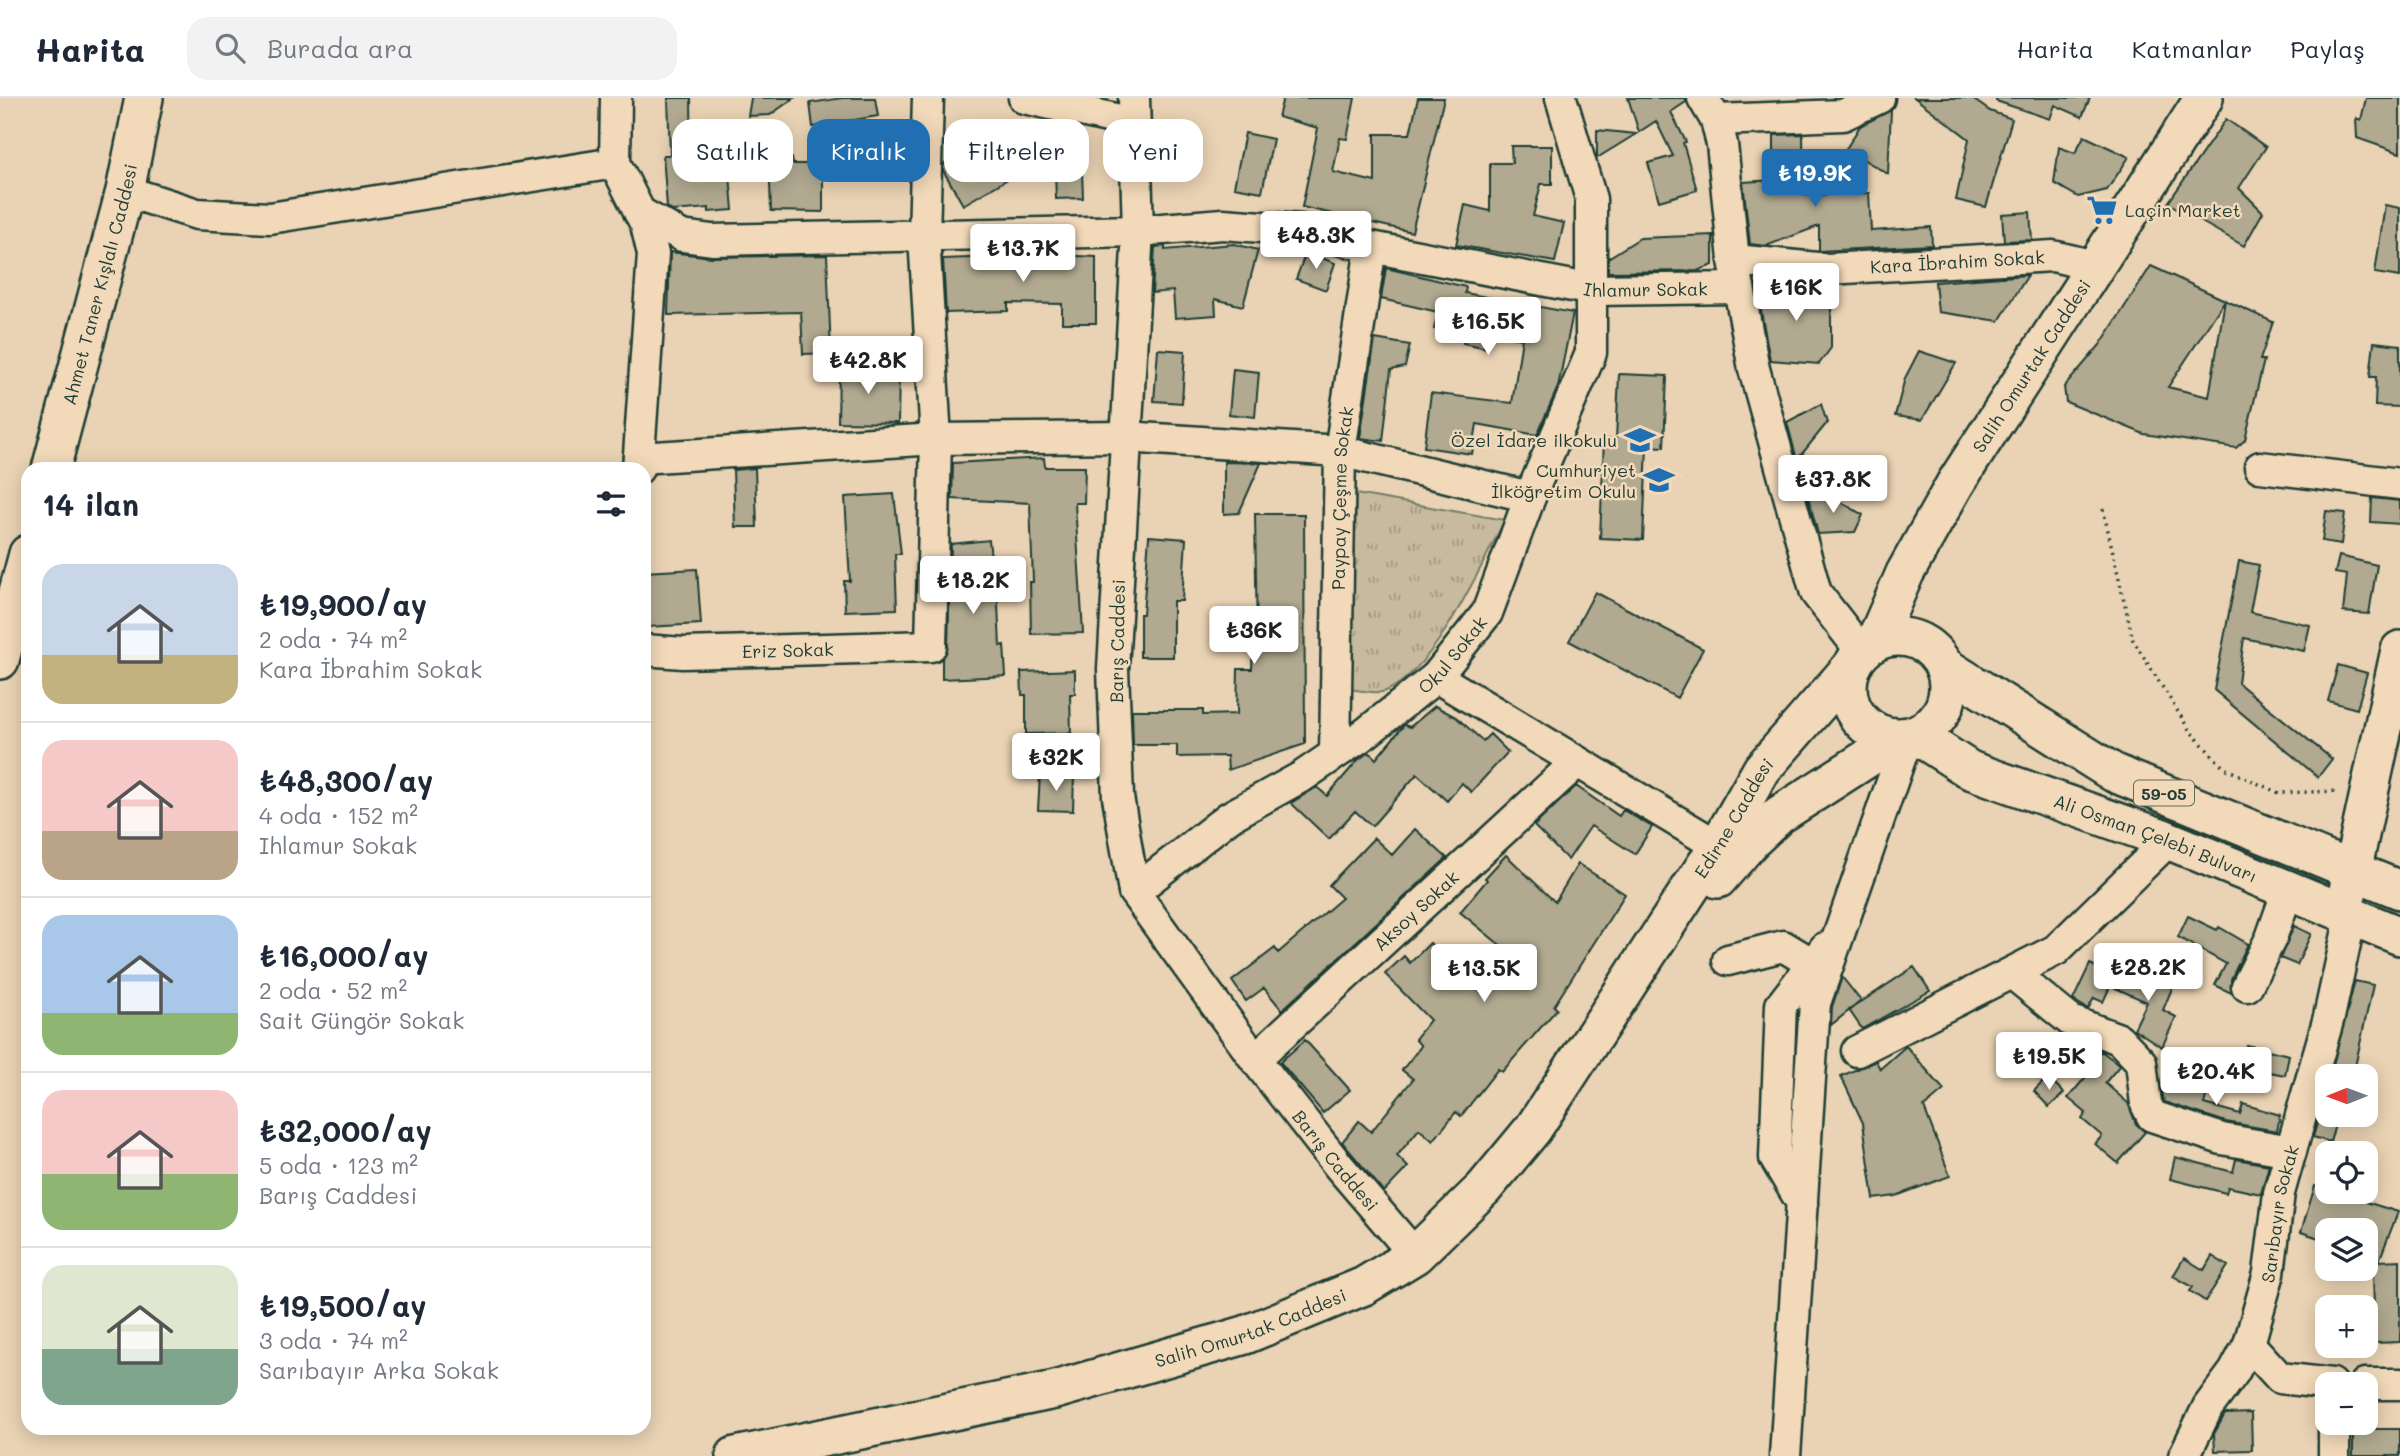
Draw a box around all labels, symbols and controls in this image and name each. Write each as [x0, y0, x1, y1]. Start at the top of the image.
search box [187, 17, 677, 80]
text: Harita [35, 27, 145, 70]
icon: search [211, 29, 249, 67]
text: Burada ara [267, 31, 413, 65]
text: Harita [2017, 33, 2094, 64]
text: Katmanlar [2132, 33, 2252, 64]
text: Paylaş [2290, 33, 2365, 64]
chip: Satılık [672, 119, 793, 182]
chip: Kiralık [807, 119, 930, 182]
chip: Filtreler [944, 119, 1089, 182]
chip: Yeni [1103, 119, 1203, 182]
pin: ₺19.9K [1758, 150, 1872, 209]
text: ₺19.9K [1778, 157, 1852, 187]
street label: Ahmet Taner Kışlalı Caddesi [57, 162, 142, 408]
supermarket icon: Laçin Market [2085, 193, 2119, 227]
place label: Laçin Market [2125, 198, 2241, 222]
pin: ₺48.3K [1259, 212, 1373, 271]
text: ₺48.3K [1276, 219, 1356, 249]
pin: ₺13.7K [966, 225, 1080, 284]
text: ₺13.7K [986, 232, 1060, 262]
street label: Kara İbrahim Sokak [1869, 245, 2045, 279]
pin: ₺16K [1755, 264, 1837, 323]
text: ₺16K [1769, 271, 1823, 301]
street label: Salih Omurtak Caddesi [1967, 275, 2096, 457]
street label: Ihlamur Sokak [1582, 276, 1708, 302]
pin: ₺16.5K [1431, 298, 1545, 357]
text: ₺16.5K [1451, 305, 1525, 335]
pin: ₺42.8K [811, 336, 925, 396]
text: ₺42.8K [829, 344, 907, 374]
street label: Paypay Çeşme Sokak [1326, 405, 1359, 590]
school or university icon: Özel İdare ilkokulu [1623, 423, 1657, 457]
place label: Özel İdare ilkokulu [1451, 428, 1617, 452]
pin: ₺37.8K [1776, 456, 1890, 515]
place label: Cumhuriyet İlköğretim Okulu [1491, 458, 1636, 503]
school or university icon: Cumhuriyet İlköğretim Okulu [1642, 463, 1676, 497]
text: ₺37.8K [1794, 463, 1872, 493]
text: 14 ilan [42, 484, 139, 524]
icon: filters [592, 485, 630, 523]
pin: ₺18.2K [916, 556, 1030, 616]
text: ₺18.2K [936, 564, 1010, 594]
street label: Barış Caddesi [1104, 579, 1130, 703]
text: ₺19,900/ay [259, 584, 427, 624]
icon: home [98, 592, 182, 676]
pin: ₺36K [1213, 606, 1295, 666]
street label: Okul Sokak [1413, 611, 1492, 699]
text: ₺36K [1225, 614, 1283, 644]
text: 2 oda · 74 m² [259, 624, 407, 654]
street label: Eriz Sokak [742, 637, 834, 663]
text: Kara İbrahim Sokak [259, 654, 482, 684]
pin: ₺32K [1015, 734, 1097, 793]
text: ₺32K [1028, 741, 1084, 771]
street label: Edirne Caddesi [1688, 753, 1778, 882]
text: ₺48,300/ay [259, 760, 433, 800]
icon: home [98, 768, 182, 852]
road number: 59-05 [2134, 780, 2194, 806]
street label: Ali Osman Çelebi Bulvarı [2051, 788, 2261, 888]
text: 4 oda · 152 m² [259, 800, 418, 830]
text: Ihlamur Sokak [259, 830, 417, 860]
street label: Aksoy Sokak [1368, 865, 1464, 956]
text: ₺16,000/ay [259, 935, 428, 975]
icon: home [98, 943, 182, 1027]
pin: ₺13.5K [1427, 944, 1541, 1004]
pin: ₺28.2K [2091, 944, 2205, 1003]
text: ₺28.2K [2110, 951, 2186, 981]
text: ₺13.5K [1447, 952, 1521, 982]
text: 2 oda · 52 m² [259, 975, 407, 1005]
text: Sait Güngör Sokak [259, 1005, 464, 1035]
pin: ₺19.5K [1992, 1032, 2106, 1092]
text: ₺19.5K [2012, 1040, 2086, 1070]
pin: ₺20.4K [2159, 1048, 2273, 1107]
text: ₺20.4K [2177, 1055, 2255, 1085]
north arrow [2315, 1064, 2378, 1127]
map controls [2315, 1064, 2378, 1435]
street label: Barış Caddesi [1287, 1105, 1384, 1216]
text: ₺32,000/ay [259, 1110, 432, 1150]
icon: home [98, 1118, 182, 1202]
button: locate [2315, 1141, 2378, 1204]
street label: Sarıbayır Sokak [2255, 1142, 2304, 1285]
text: 5 oda · 123 m² [259, 1150, 418, 1180]
text: Barış Caddesi [259, 1180, 417, 1210]
button: layers [2315, 1218, 2378, 1281]
street label: Salih Omurtak Caddesi [1152, 1283, 1350, 1372]
text: ₺19,500/ay [259, 1285, 427, 1325]
icon: home [98, 1293, 182, 1377]
button: + [2315, 1295, 2378, 1358]
text: 3 oda · 74 m² [259, 1325, 408, 1355]
text: Sarıbayır Arka Sokak [259, 1355, 499, 1385]
button: − [2315, 1372, 2378, 1435]

